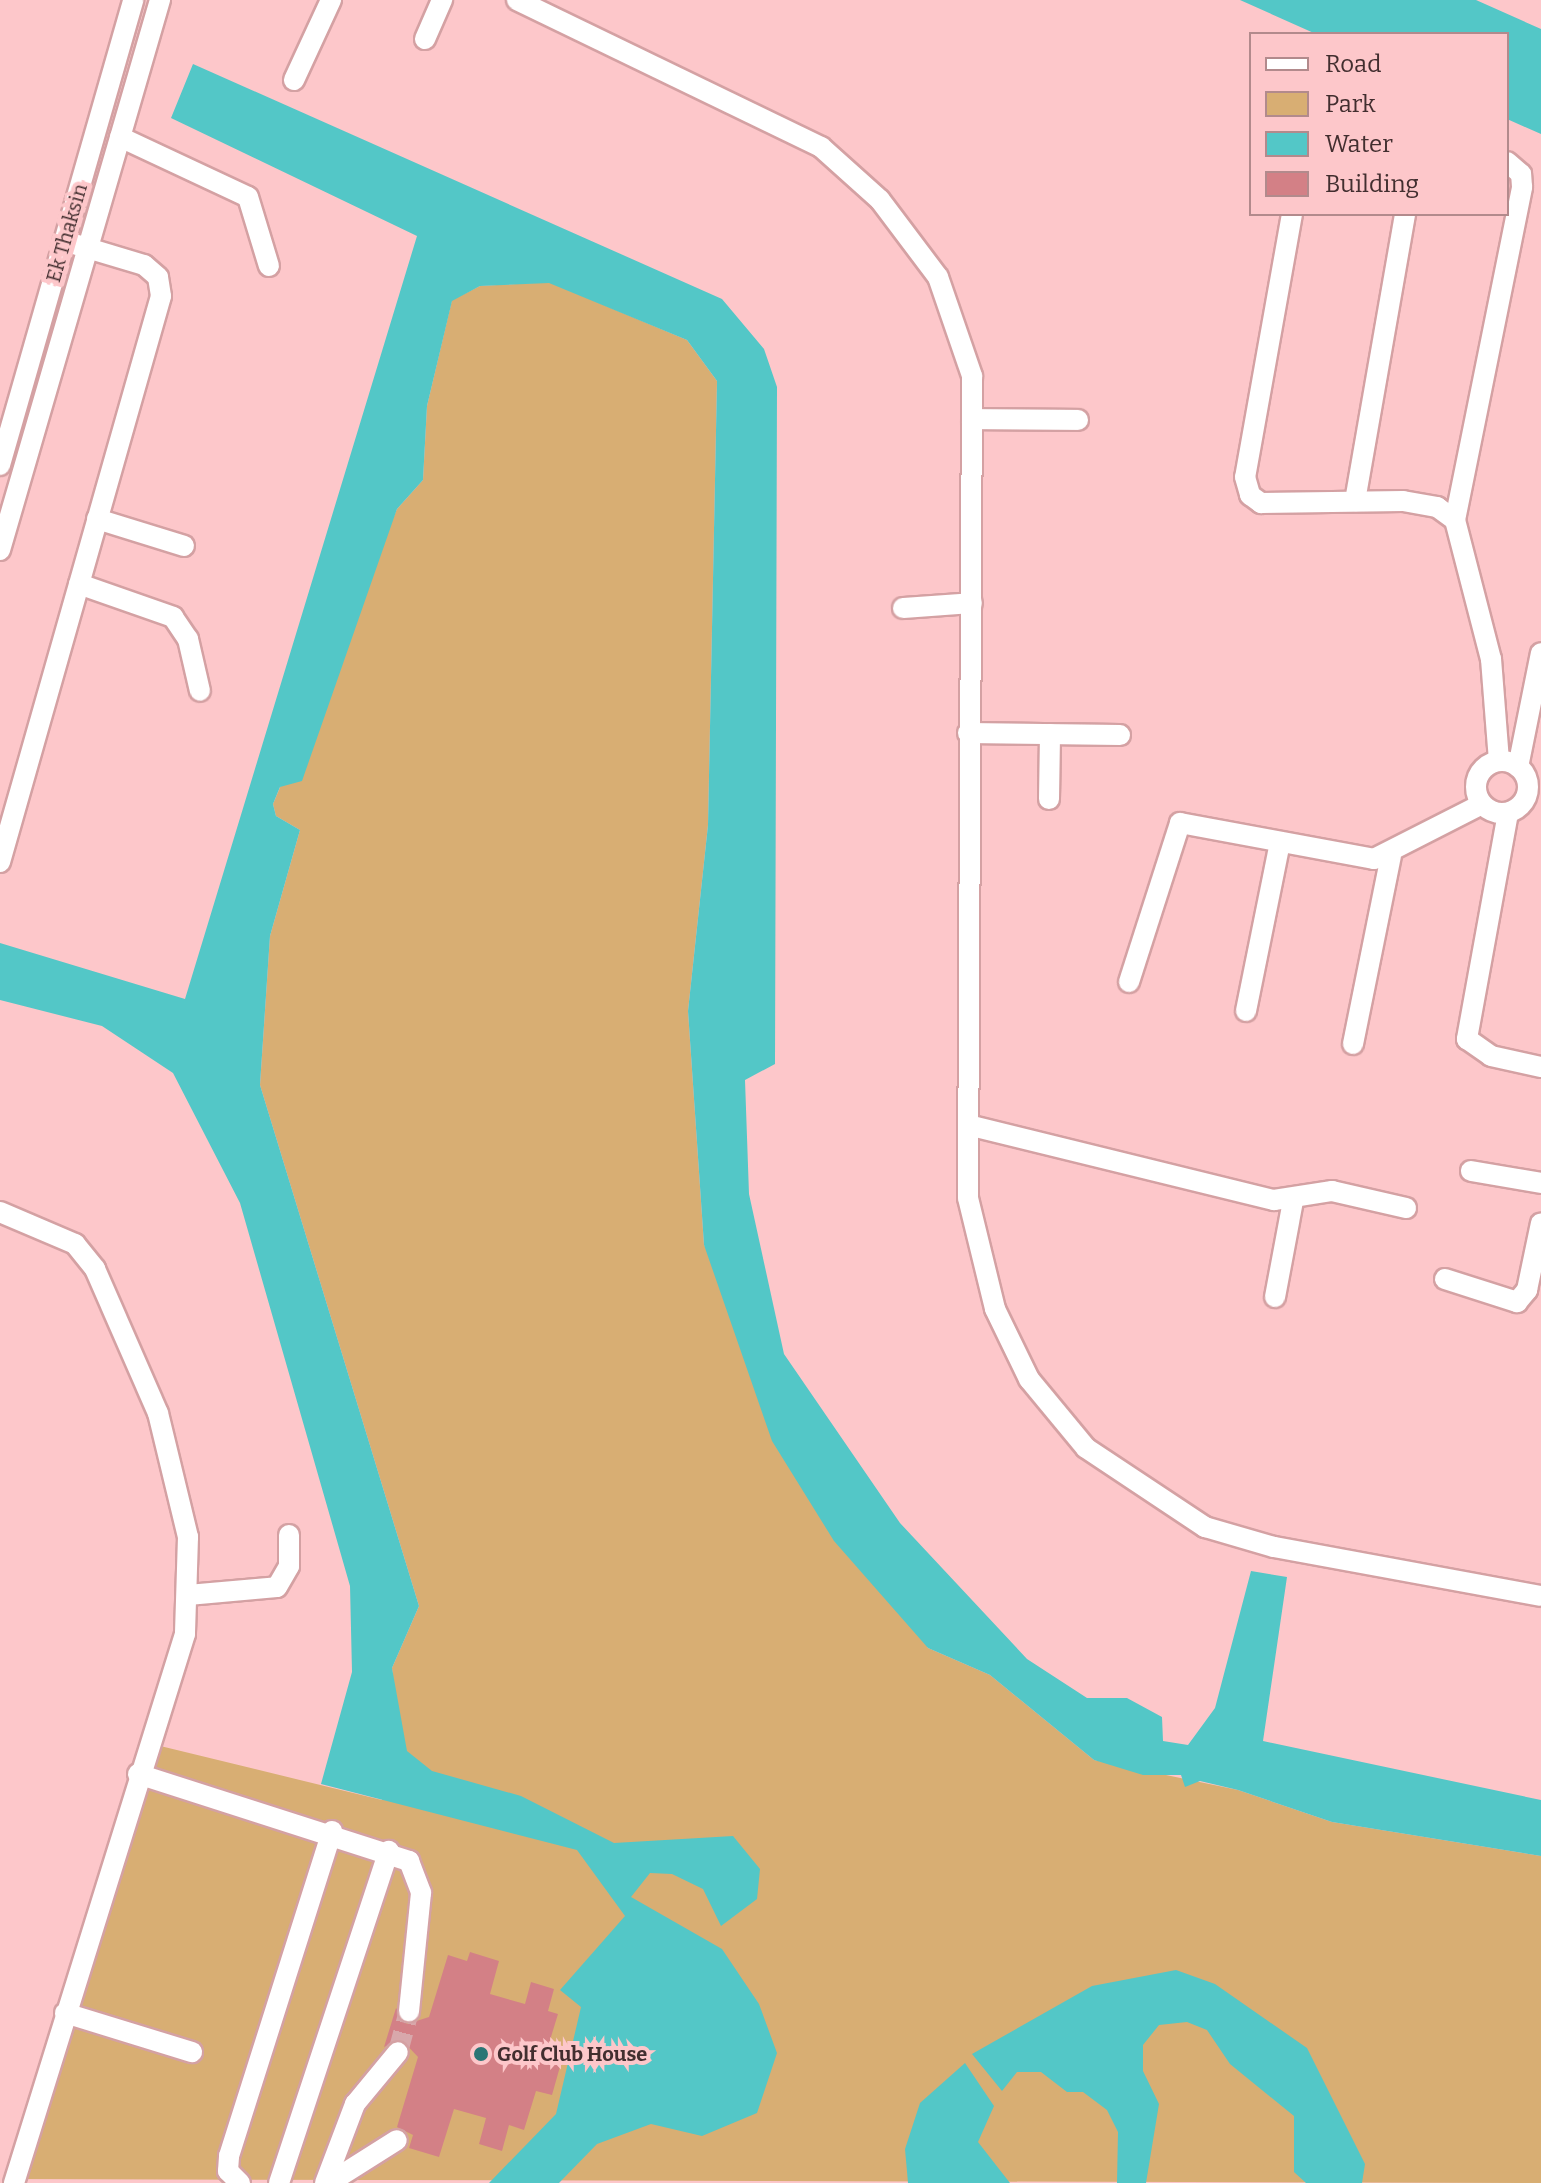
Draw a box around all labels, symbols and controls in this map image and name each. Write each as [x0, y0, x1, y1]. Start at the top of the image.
legend [1249, 32, 1509, 216]
text: Road [1325, 50, 1381, 78]
text: Park [1325, 90, 1376, 118]
text: Water [1325, 130, 1393, 158]
text: Building [1325, 170, 1419, 198]
street label: Ek Thaksin [41, 181, 93, 285]
place label: Golf Club House [497, 2042, 647, 2066]
marker: Golf Club House [472, 2045, 490, 2063]

